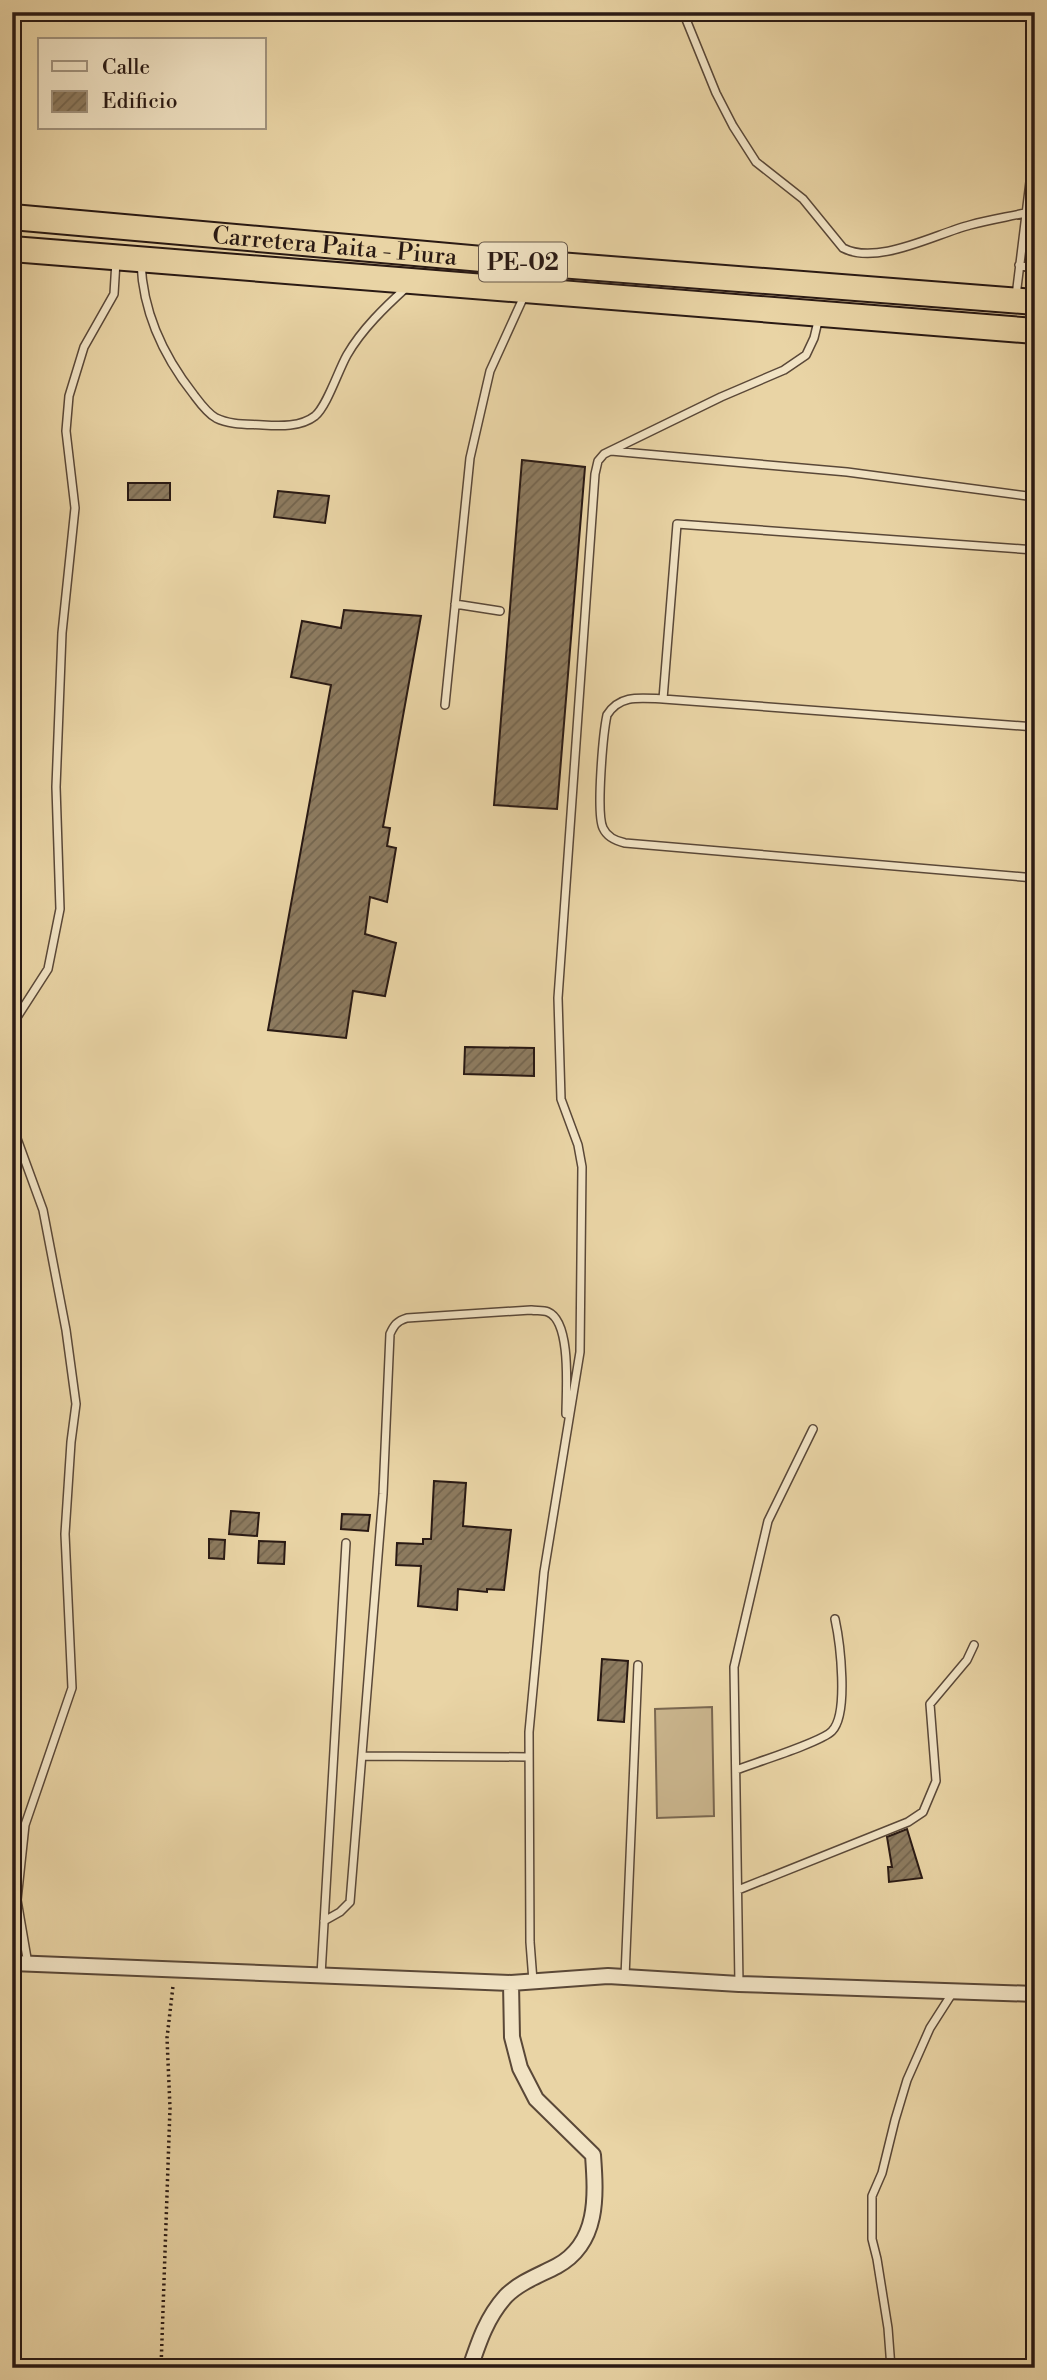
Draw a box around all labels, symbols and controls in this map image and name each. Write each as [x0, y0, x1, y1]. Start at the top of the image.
legend [38, 38, 266, 130]
text: Calle [102, 55, 150, 81]
text: Edificio [102, 89, 178, 115]
street label: Carretera Paita - Piura [211, 221, 459, 273]
road number: PE-02 [479, 243, 567, 282]

